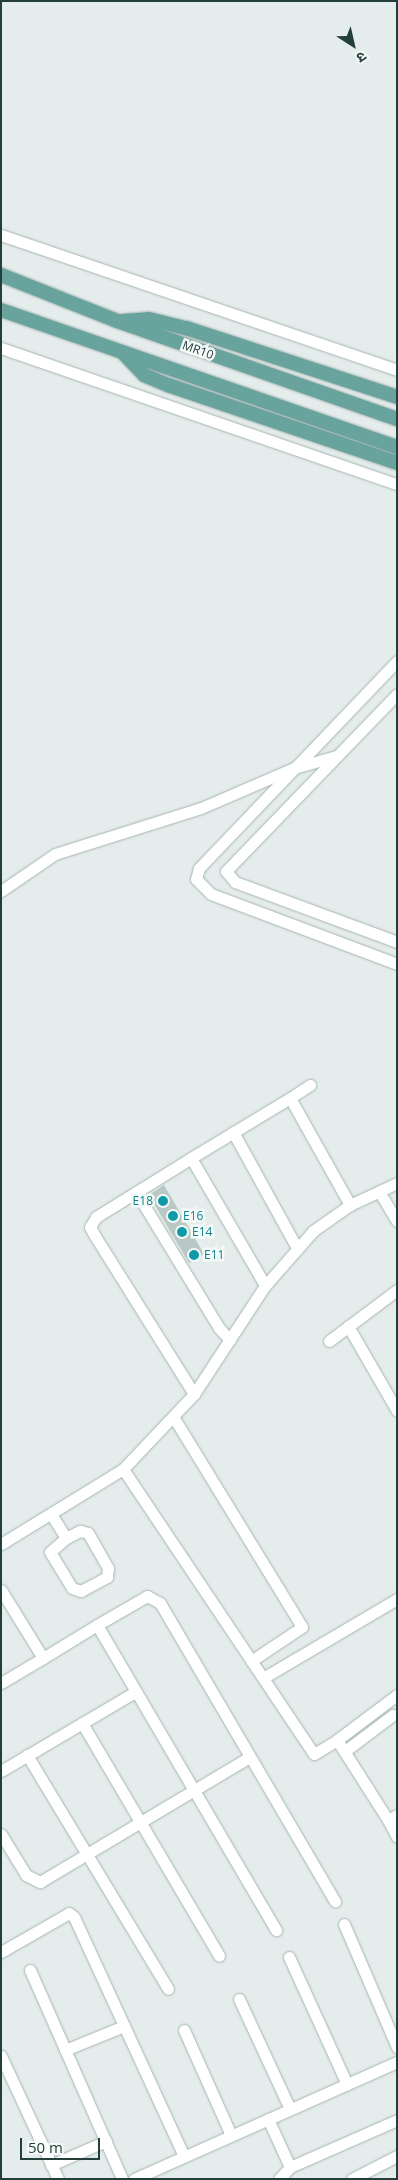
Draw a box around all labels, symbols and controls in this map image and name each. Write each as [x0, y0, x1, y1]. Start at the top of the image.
north arrow [328, 20, 378, 70]
text: उ [353, 48, 371, 68]
street label: MR10 [181, 338, 215, 362]
place label: E18 [133, 1194, 153, 1208]
marker: E18 [157, 1195, 169, 1207]
place label: E16 [183, 1209, 203, 1223]
marker: E16 [167, 1210, 179, 1222]
place label: E14 [192, 1225, 212, 1239]
marker: E14 [176, 1226, 188, 1238]
place label: E11 [204, 1248, 224, 1262]
marker: E11 [188, 1249, 200, 1261]
scale bar [22, 2128, 102, 2160]
text: 50 m [28, 2137, 63, 2157]

